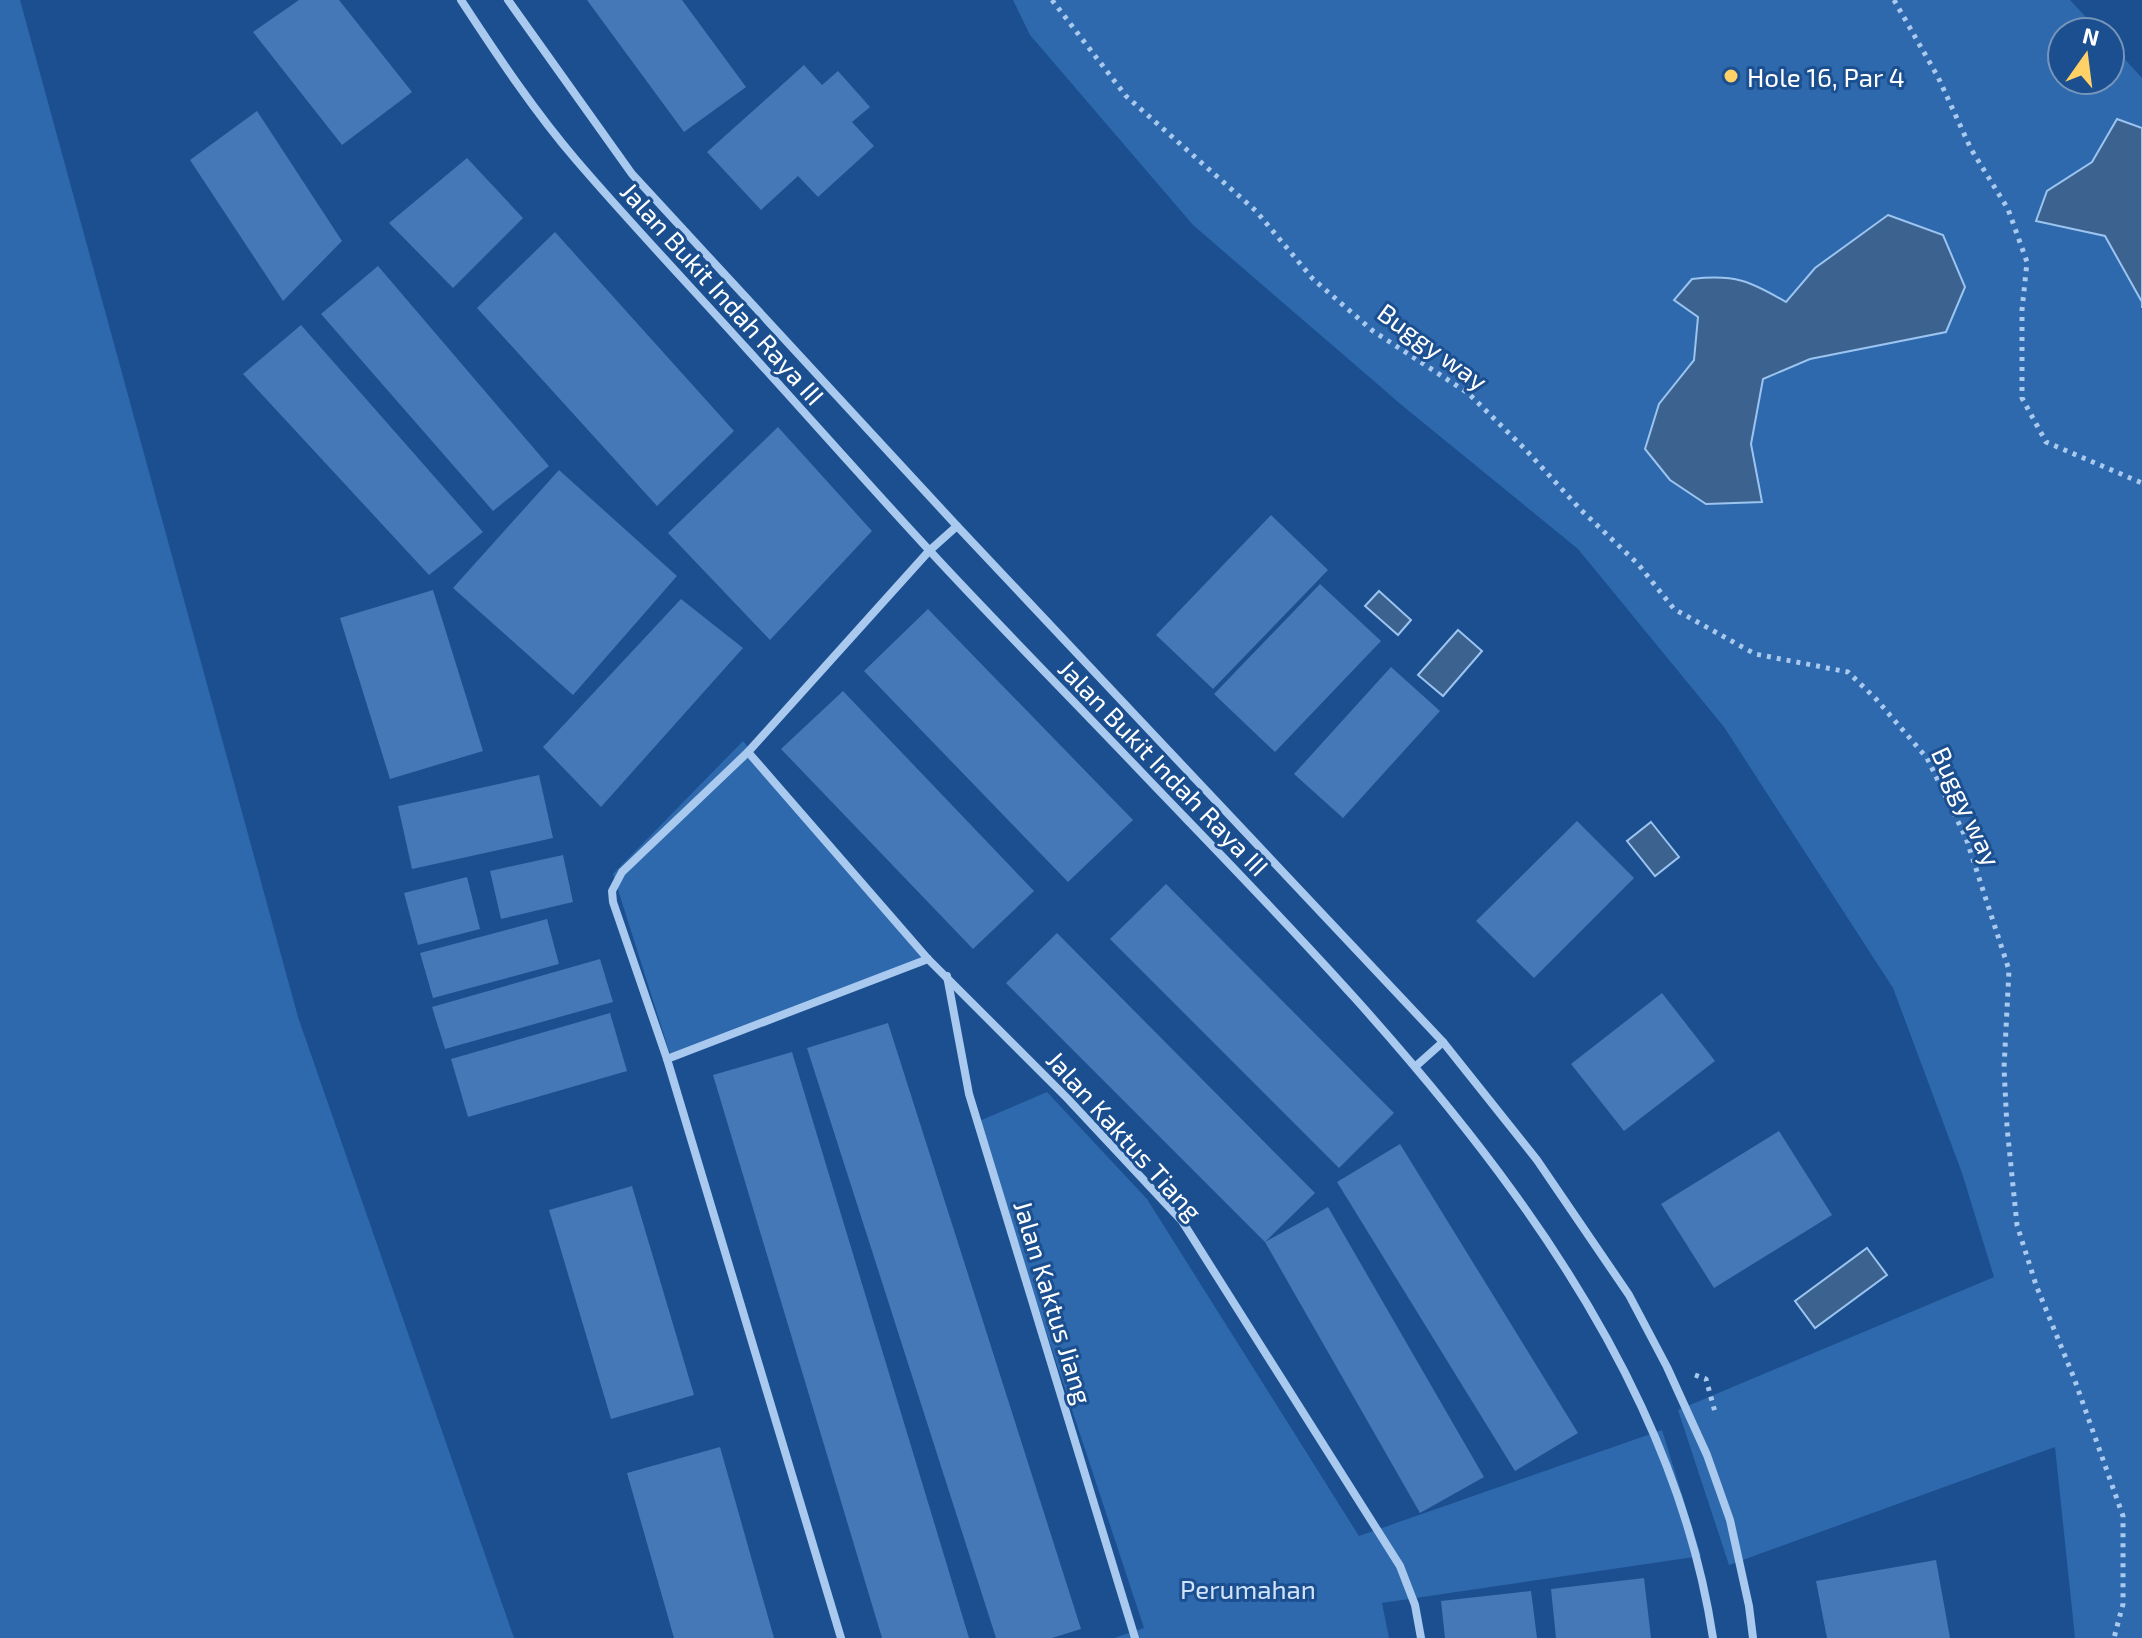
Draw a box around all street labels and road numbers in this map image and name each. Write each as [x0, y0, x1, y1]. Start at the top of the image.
street label: Jalan Bukit Indah Raya III [615, 175, 831, 411]
street label: Buggy way [1372, 296, 1494, 396]
street label: Jalan Bukit Indah Raya III [1053, 652, 1275, 882]
street label: Buggy way [1926, 742, 2008, 871]
street label: Jalan Kaktus Tiang [1041, 1044, 1209, 1226]
street label: Jalan Kaktus Jiang [1008, 1196, 1100, 1408]

